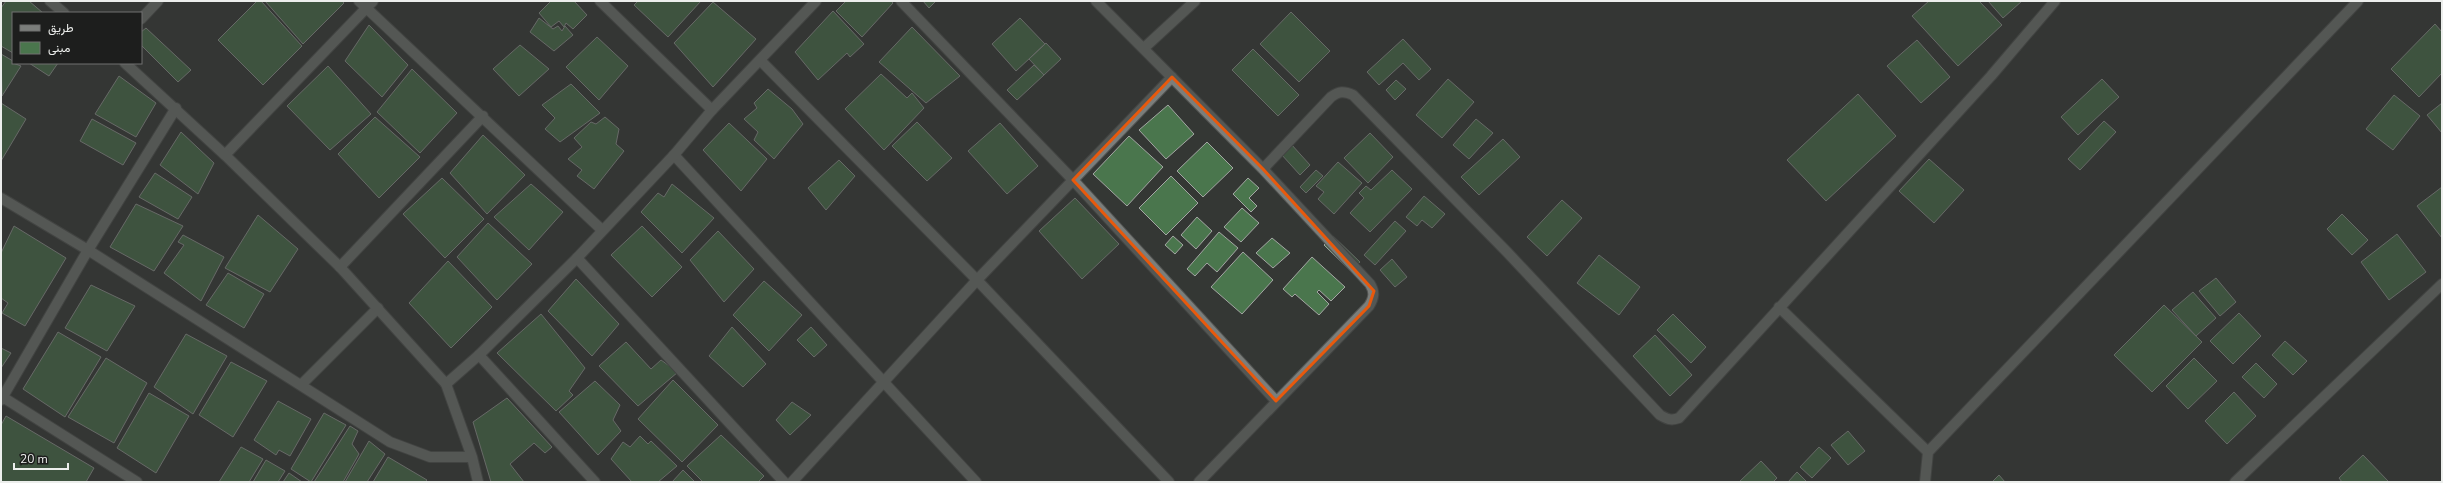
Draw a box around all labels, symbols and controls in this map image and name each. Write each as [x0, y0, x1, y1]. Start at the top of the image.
legend [12, 12, 142, 64]
text: طريق [48, 20, 74, 36]
text: مبنى [48, 40, 70, 56]
scale bar [14, 445, 68, 471]
text: 20 m [20, 451, 48, 467]

